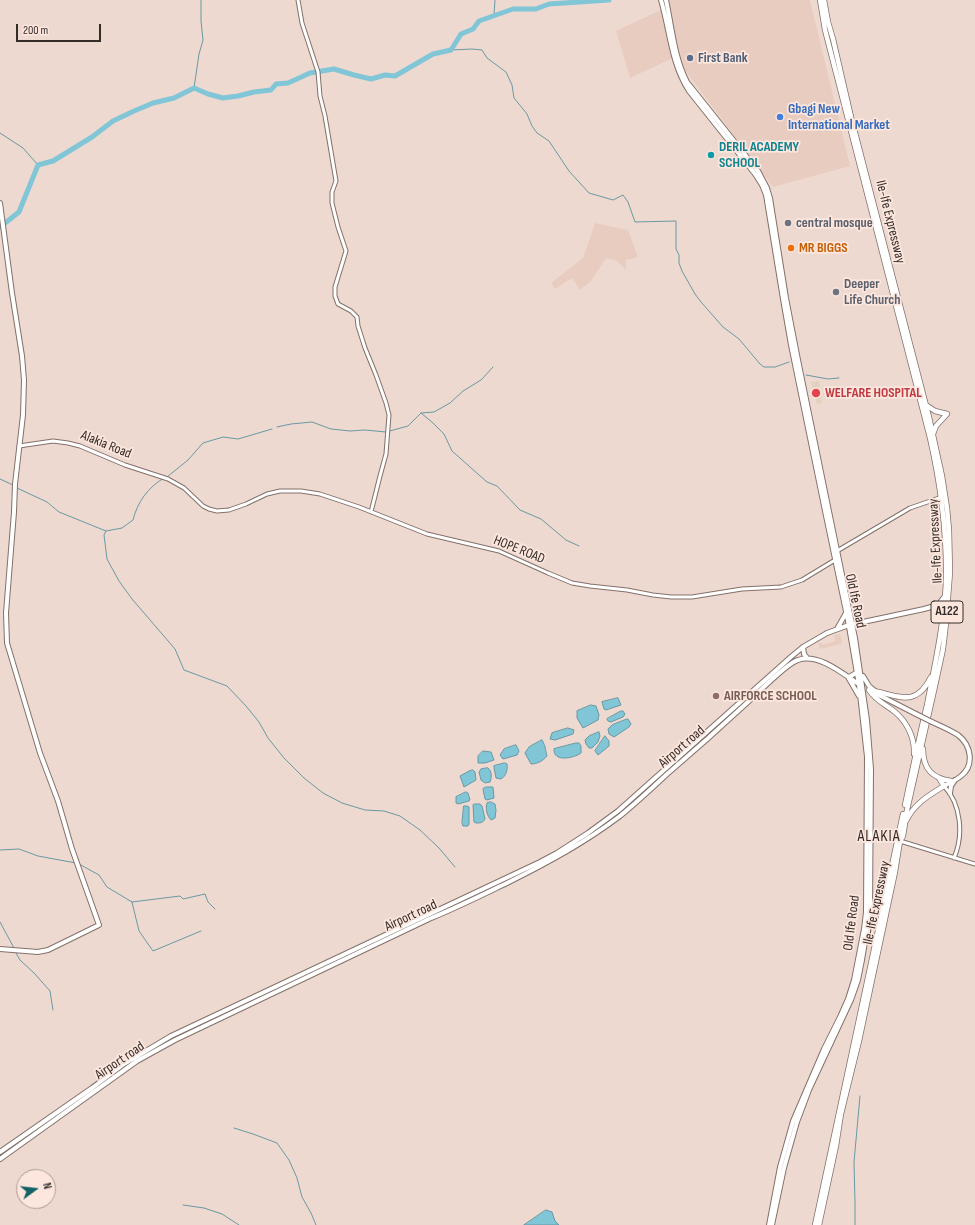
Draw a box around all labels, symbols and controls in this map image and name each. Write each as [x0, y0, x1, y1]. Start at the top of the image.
scale bar [18, 16, 103, 42]
text: 200 m [23, 23, 48, 38]
place label: First Bank [698, 50, 748, 66]
marker: First Bank [685, 53, 695, 63]
place label: Gbagi New International Market [788, 101, 890, 134]
marker: Gbagi New International Market [775, 112, 785, 122]
place label: DERIL ACADEMY SCHOOL [719, 139, 799, 172]
marker: DERIL ACADEMY SCHOOL [706, 150, 716, 160]
street label: Ile-Ife Expressway [872, 179, 908, 265]
place label: central mosque [796, 215, 873, 231]
marker: central mosque [783, 218, 793, 228]
place label: MR BIGGS [799, 240, 848, 256]
marker: MR BIGGS [786, 243, 796, 253]
place label: Deeper Life Church [844, 276, 900, 308]
marker: Deeper Life Church [831, 287, 841, 297]
place label: WELFARE HOSPITAL [825, 385, 922, 401]
marker: WELFARE HOSPITAL [810, 387, 822, 399]
street label: Alakia Road [78, 427, 134, 463]
street label: Ile-Ife Expressway [925, 498, 947, 584]
street label: HOPE ROAD [491, 532, 547, 568]
street label: Old Ife Road [841, 572, 869, 630]
road number: A122 [931, 601, 963, 623]
place label: AIRFORCE SCHOOL [724, 688, 817, 704]
marker: AIRFORCE SCHOOL [711, 691, 721, 701]
street label: Airport road [655, 722, 709, 772]
district label: ALAKIA [857, 827, 901, 847]
street label: Ile-Ife Expressway [860, 860, 894, 946]
street label: Old Ife Road [840, 895, 864, 951]
street label: Airport road [382, 897, 440, 935]
street label: Airport road [92, 1038, 148, 1084]
north arrow [16, 1169, 56, 1209]
text: N [40, 1182, 54, 1191]

